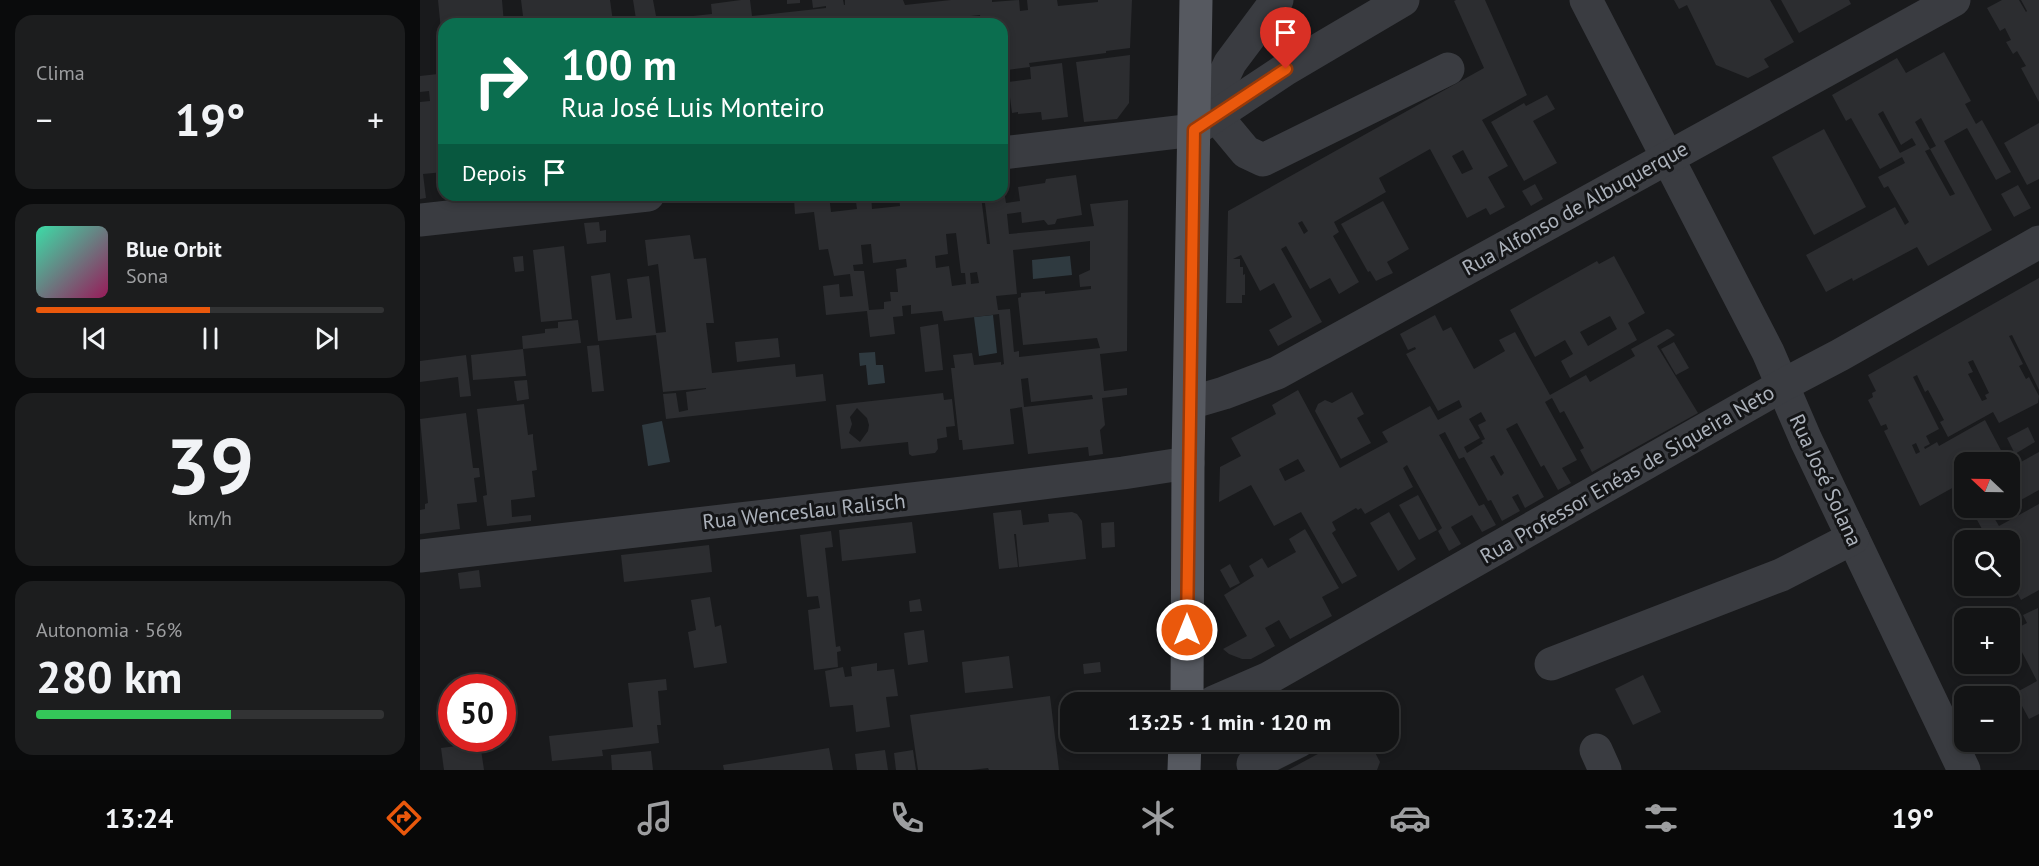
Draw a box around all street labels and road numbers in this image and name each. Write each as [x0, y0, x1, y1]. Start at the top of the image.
street label: Rua Alfonso de Albuquerque [1457, 135, 1693, 281]
street label: Rua Professor Enéas de Siqueira Neto [1475, 379, 1779, 569]
street label: Rua José Solana [1784, 410, 1868, 550]
street label: Rua Wenceslau Ralisch [701, 487, 907, 535]

